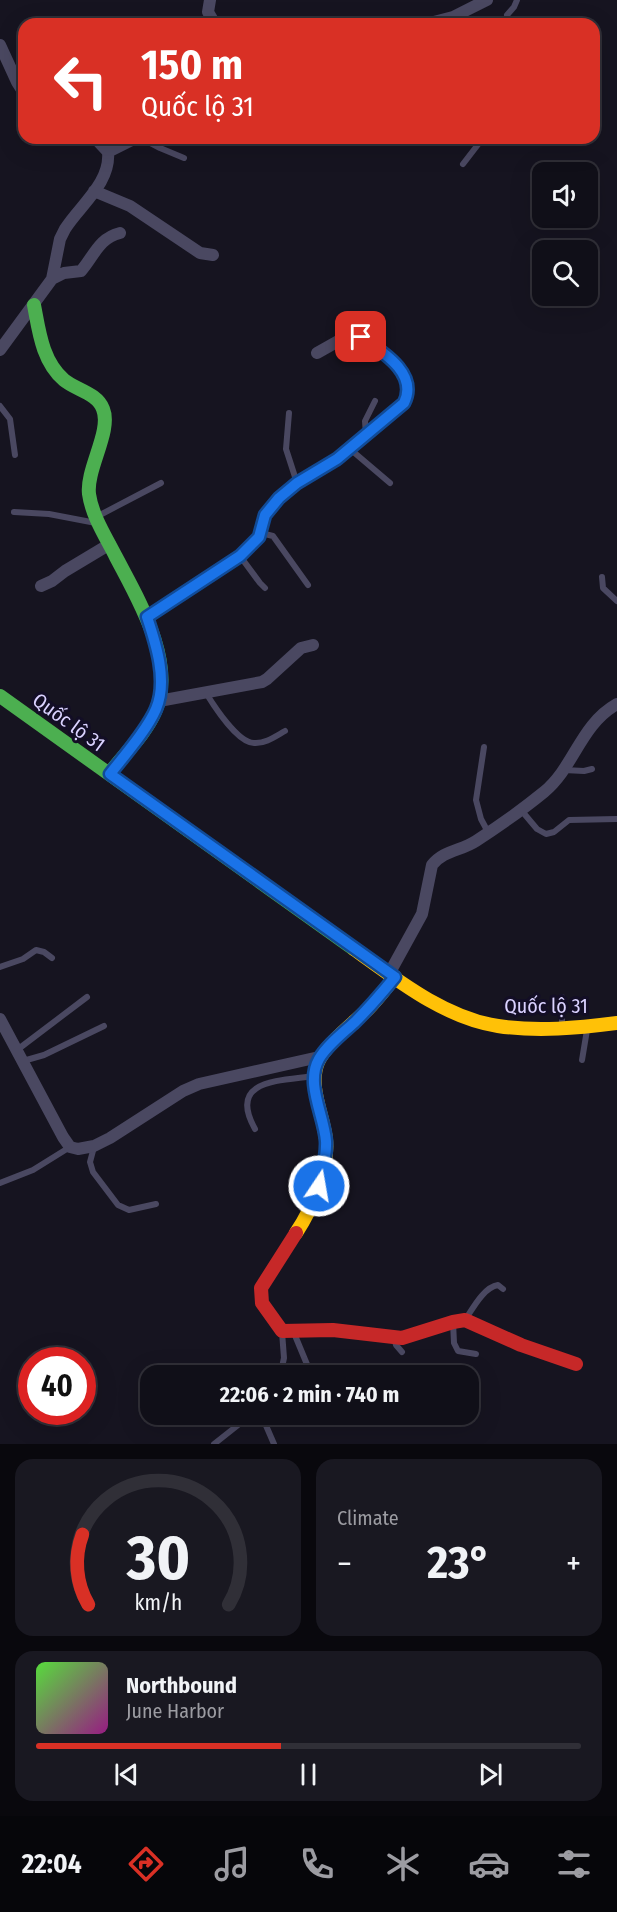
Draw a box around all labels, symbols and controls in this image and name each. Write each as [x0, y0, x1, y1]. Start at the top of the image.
text: 150 m [141, 40, 243, 90]
icon: left [42, 42, 120, 120]
text: Quốc lộ 31 [141, 91, 254, 123]
map controls [532, 162, 598, 306]
button: sound [532, 162, 598, 228]
button: search [532, 240, 598, 306]
pin [335, 311, 386, 362]
icon: arrive [344, 320, 377, 353]
street label: Quốc lộ 31 [28, 688, 110, 756]
street label: Quốc lộ 31 [504, 994, 588, 1018]
position arrow [287, 1154, 351, 1218]
speed limit sign: 40 [18, 1347, 96, 1425]
text: 22:06 · 2 min · 740 m [220, 1381, 399, 1408]
text: Climate [337, 1506, 399, 1530]
text: 30 [125, 1521, 190, 1596]
text: 23° [427, 1536, 491, 1590]
text: − [337, 1544, 352, 1584]
text: + [566, 1544, 581, 1584]
text: km/h [134, 1590, 182, 1616]
text: Northbound [126, 1672, 237, 1699]
text: June Harbor [126, 1699, 224, 1723]
icon: previous [110, 1758, 143, 1791]
icon: pause [292, 1758, 325, 1791]
icon: next [474, 1758, 507, 1791]
icon: directions [125, 1843, 167, 1885]
icon: music [211, 1843, 253, 1885]
icon: phone [296, 1843, 338, 1885]
icon: climate [382, 1843, 424, 1885]
icon: car [468, 1843, 510, 1885]
icon: filters [553, 1843, 595, 1885]
text: 22:04 [22, 1848, 82, 1880]

